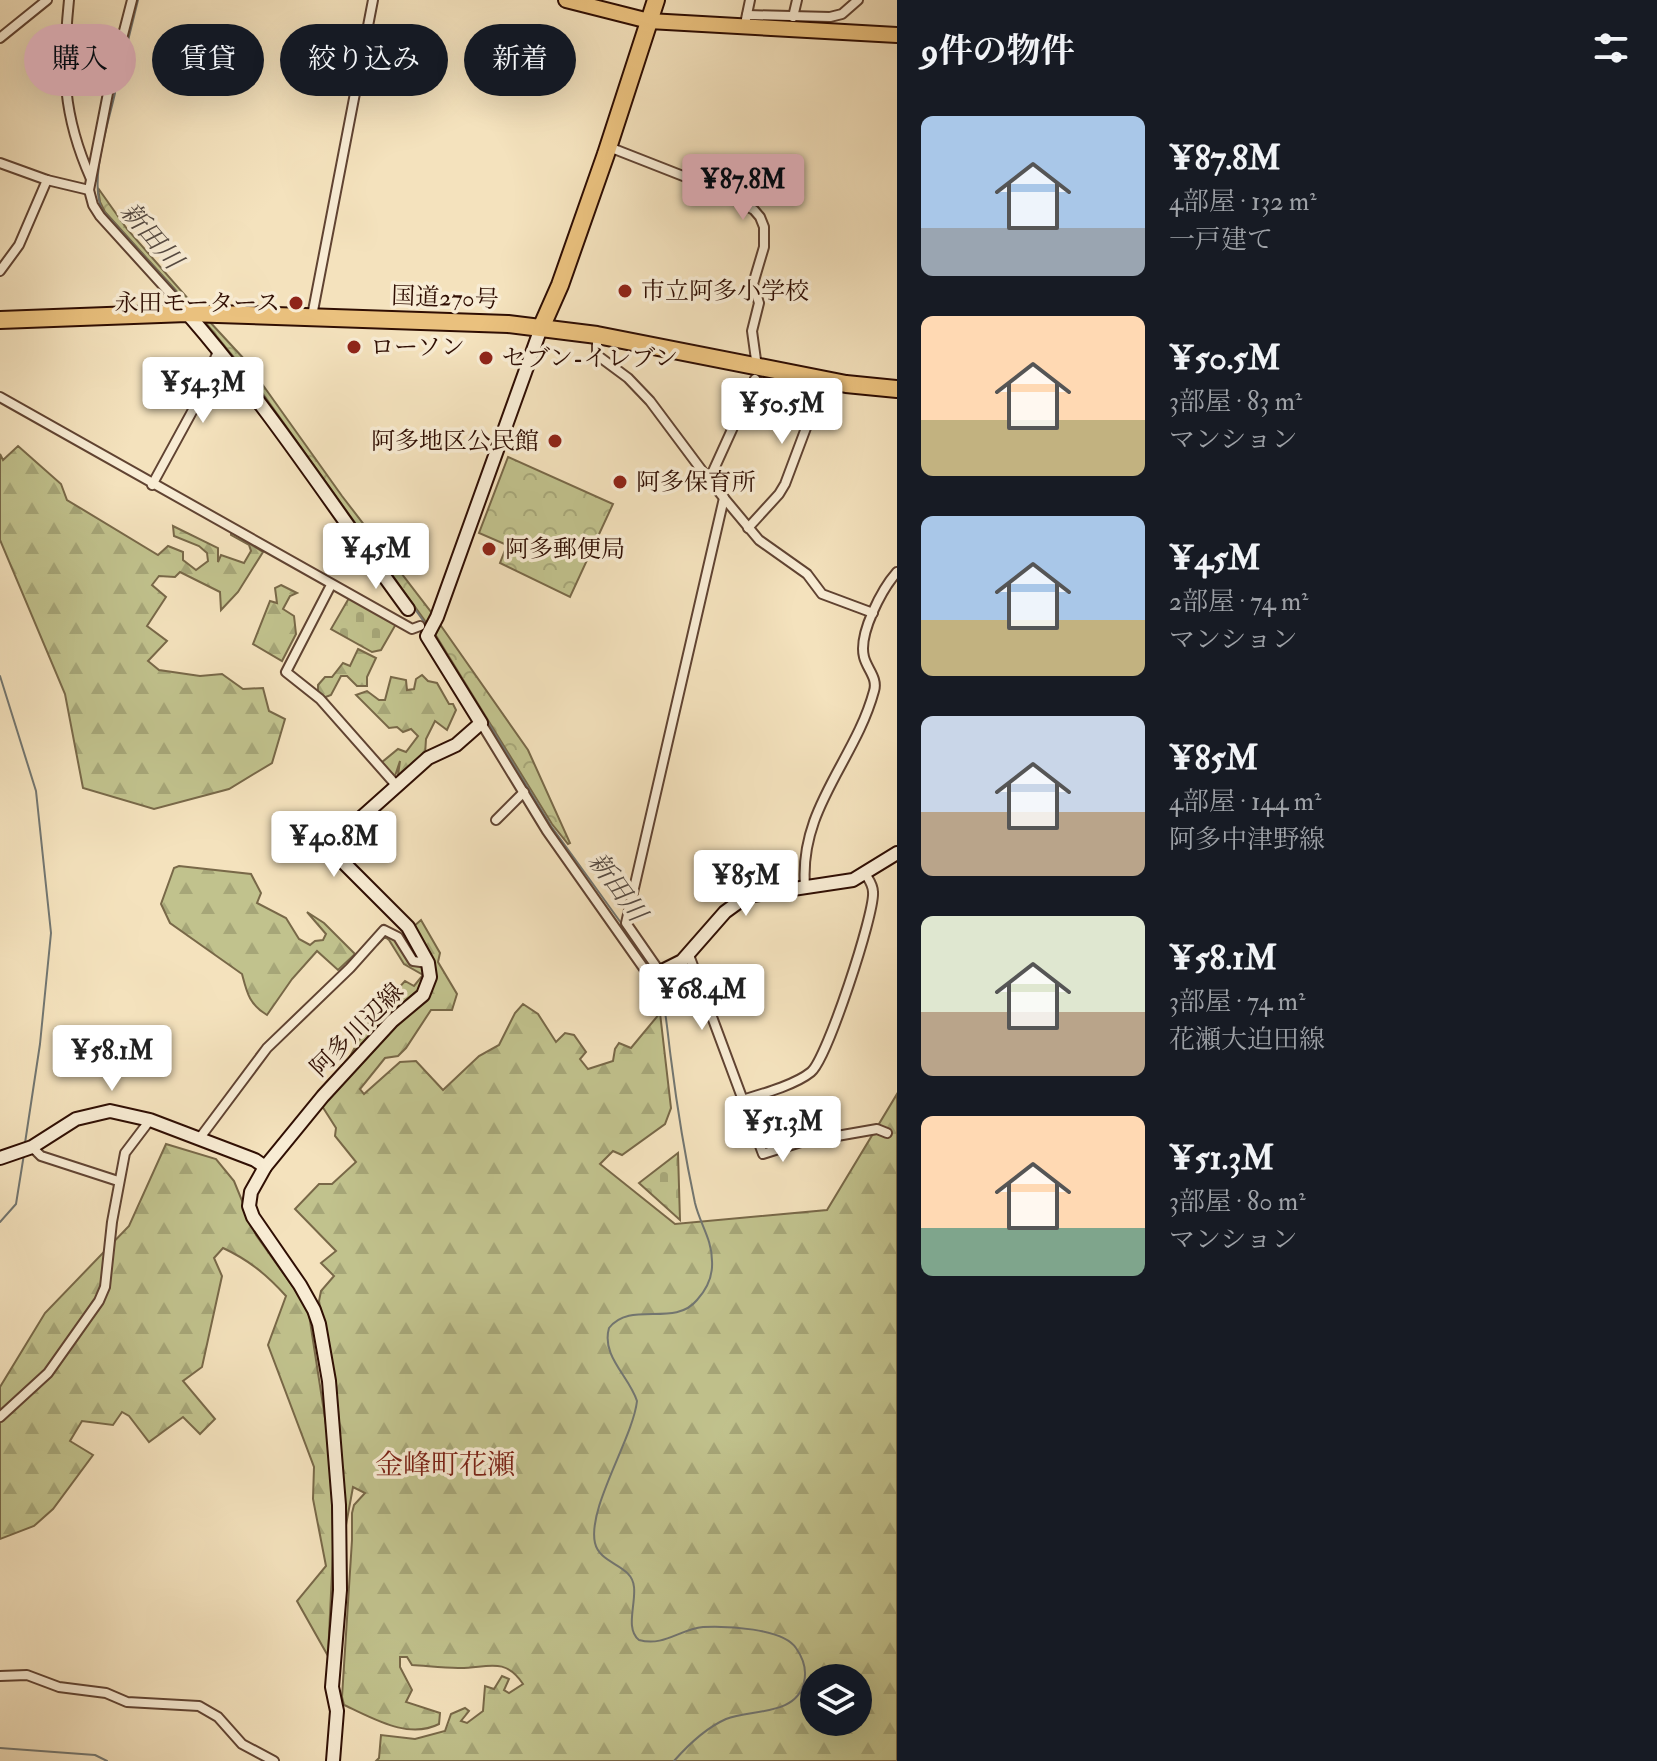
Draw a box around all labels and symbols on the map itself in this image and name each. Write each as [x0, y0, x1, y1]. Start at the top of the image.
pin: ¥87.8M [678, 154, 808, 222]
water label: 新田川 [113, 196, 191, 278]
place label: 市立阿多小学校 [641, 276, 809, 307]
street label: 国道270号 [391, 281, 499, 315]
marker: 市立阿多小学校 [616, 282, 634, 300]
place label: 永田モータース [114, 288, 280, 319]
marker: 永田モータース [287, 294, 305, 312]
place label: ローソン [370, 332, 465, 363]
marker: ローソン [345, 338, 363, 356]
place label: セブン-イレブン [502, 343, 678, 374]
marker: セブン-イレブン [477, 349, 495, 367]
pin: ¥54.3M [138, 357, 268, 425]
pin: ¥50.5M [717, 378, 847, 446]
place label: 阿多地区公民館 [371, 426, 539, 457]
marker: 阿多地区公民館 [546, 432, 564, 450]
place label: 阿多保育所 [636, 467, 756, 498]
marker: 阿多保育所 [611, 473, 629, 491]
pin: ¥45M [329, 523, 423, 591]
place label: 阿多郵便局 [505, 534, 625, 565]
marker: 阿多郵便局 [480, 540, 498, 558]
pin: ¥40.8M [269, 811, 399, 879]
water label: 新田川 [581, 846, 655, 930]
pin: ¥85M [699, 850, 793, 918]
pin: ¥68.4M [637, 964, 767, 1032]
street label: 阿多川辺線 [304, 977, 410, 1083]
pin: ¥58.1M [47, 1025, 177, 1093]
pin: ¥51.3M [718, 1096, 848, 1164]
district label: 金峰町花瀬 [375, 1448, 515, 1483]

